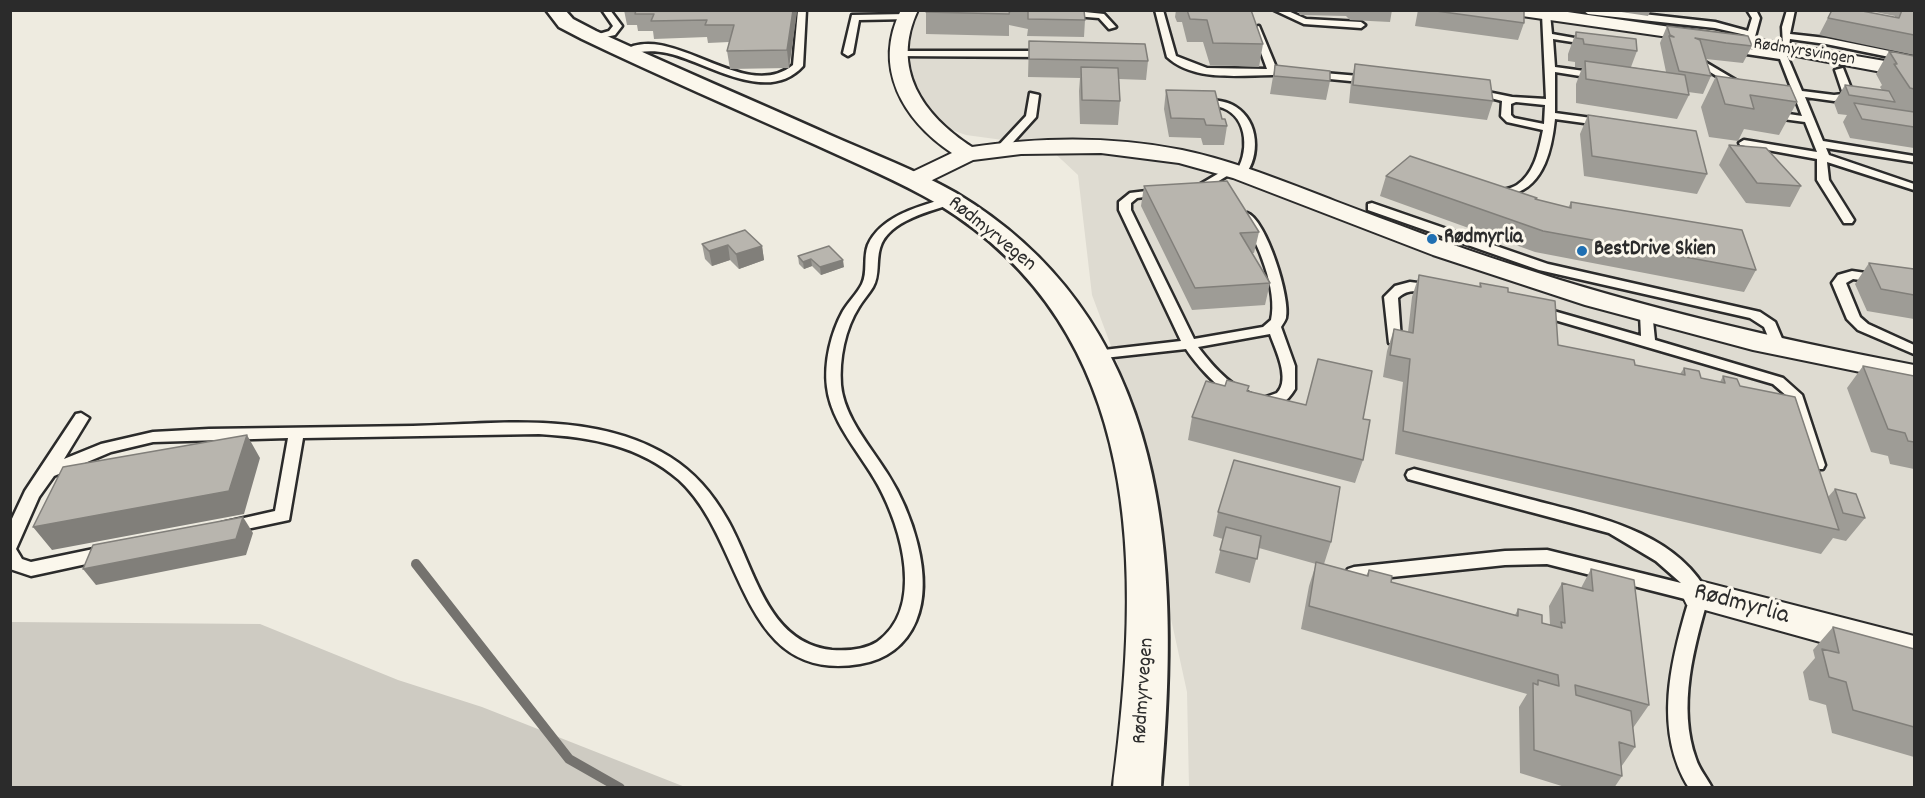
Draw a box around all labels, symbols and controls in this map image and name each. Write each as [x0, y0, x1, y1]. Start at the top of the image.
street label: Rødmyrsvingen [1752, 34, 1856, 72]
street label: Rødmyrvegen [942, 192, 1040, 278]
place label: Rødmyrlia [1444, 226, 1523, 252]
marker: Rødmyrlia [1425, 232, 1439, 246]
place label: BestDrive Skien [1594, 238, 1716, 264]
marker: BestDrive Skien [1575, 244, 1589, 258]
street label: Rødmyrlia [1690, 578, 1792, 634]
street label: Rødmyrvegen [1129, 637, 1161, 745]

